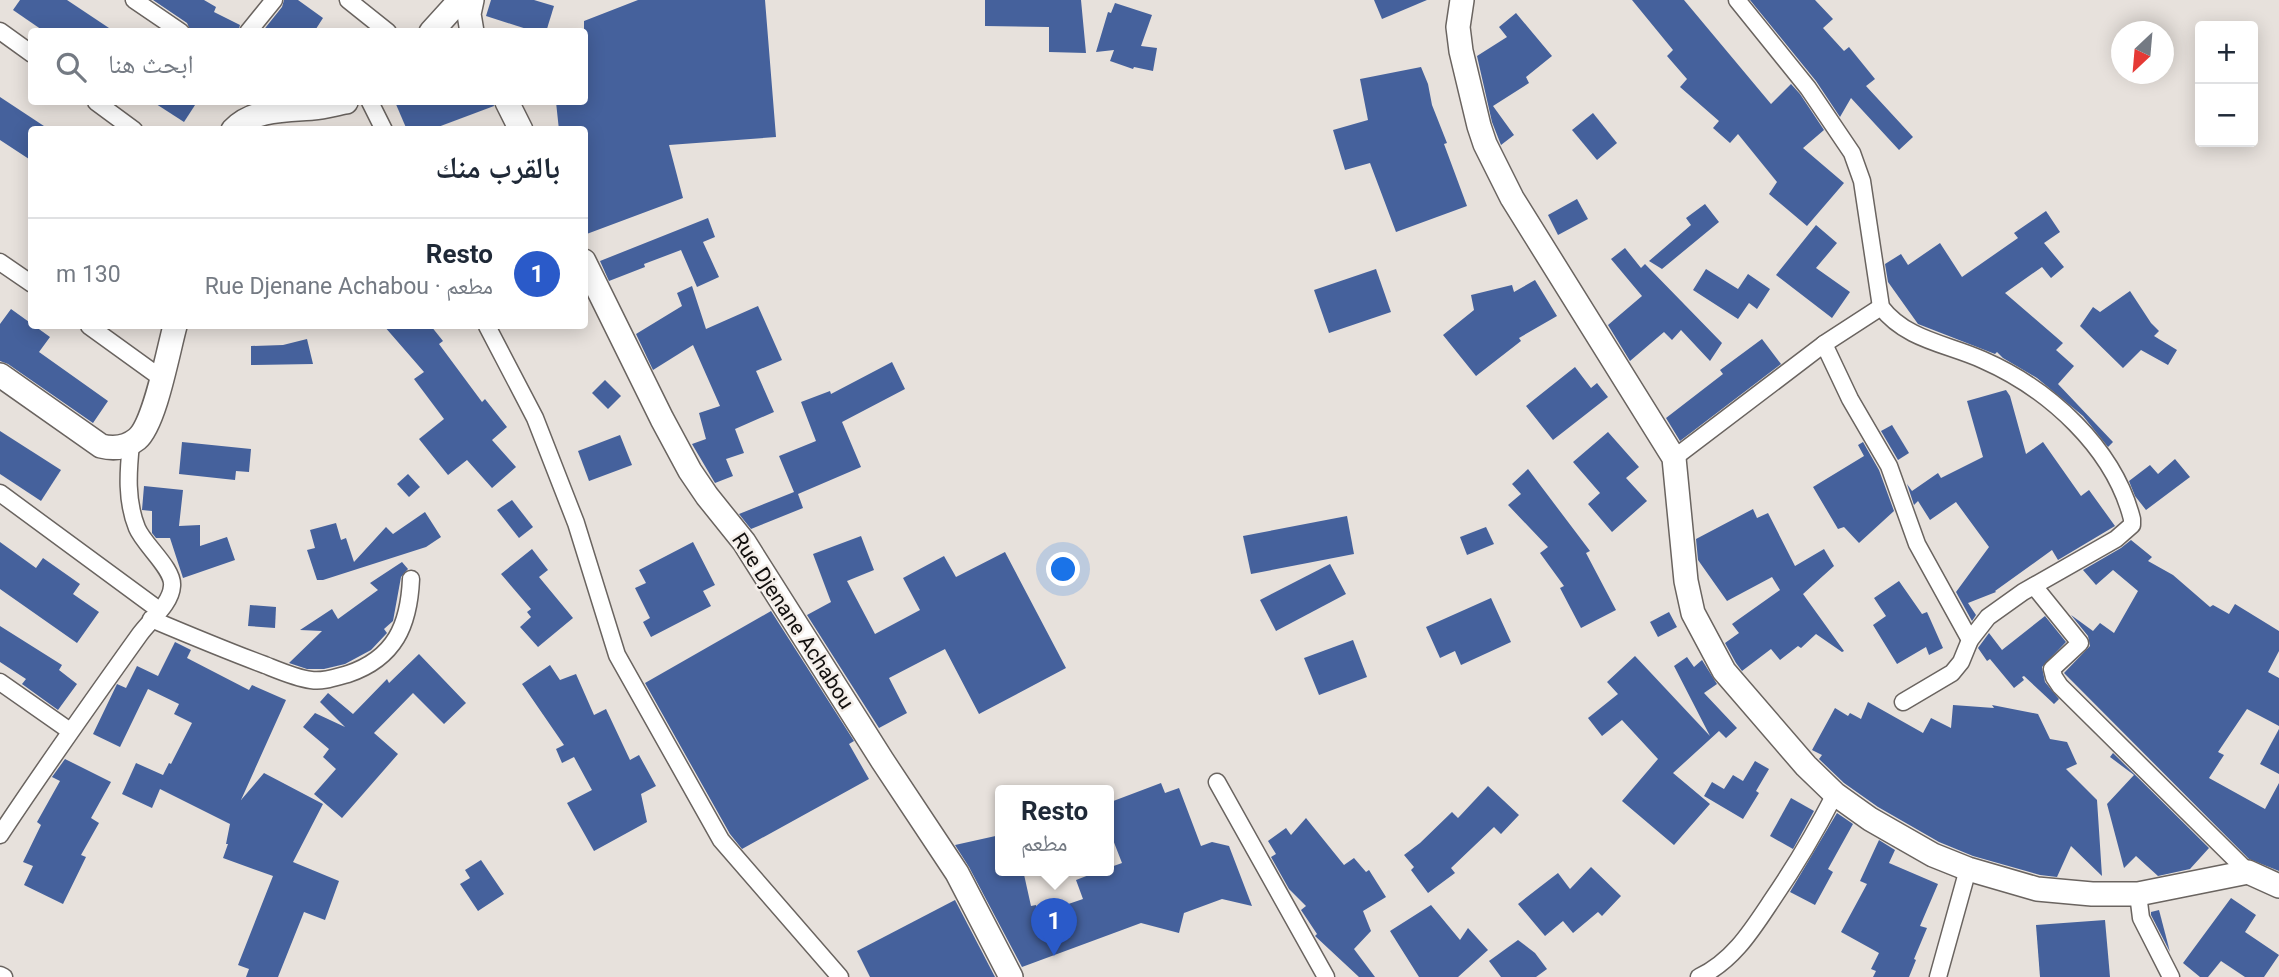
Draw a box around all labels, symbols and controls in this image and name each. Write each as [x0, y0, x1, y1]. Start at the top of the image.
north arrow [2111, 21, 2174, 84]
map controls [2195, 21, 2258, 147]
button: + [2195, 21, 2258, 84]
search box [28, 28, 588, 105]
icon: search [52, 48, 90, 86]
text: ابحث هنا [108, 49, 194, 79]
button: − [2195, 84, 2258, 147]
text: بالقرب منك [435, 150, 560, 185]
text: Resto [426, 239, 493, 269]
text: 130 m [56, 261, 121, 288]
text: 1 [530, 261, 544, 288]
text: مطعم · Rue Djenane Achabou [205, 273, 493, 300]
street label: Rue Djenane Achabou [727, 529, 859, 713]
your location [1046, 552, 1080, 586]
popup [995, 785, 1114, 876]
text: Resto [1021, 796, 1088, 826]
text: مطعم [1021, 830, 1068, 857]
pin: 1 [1031, 898, 1077, 956]

